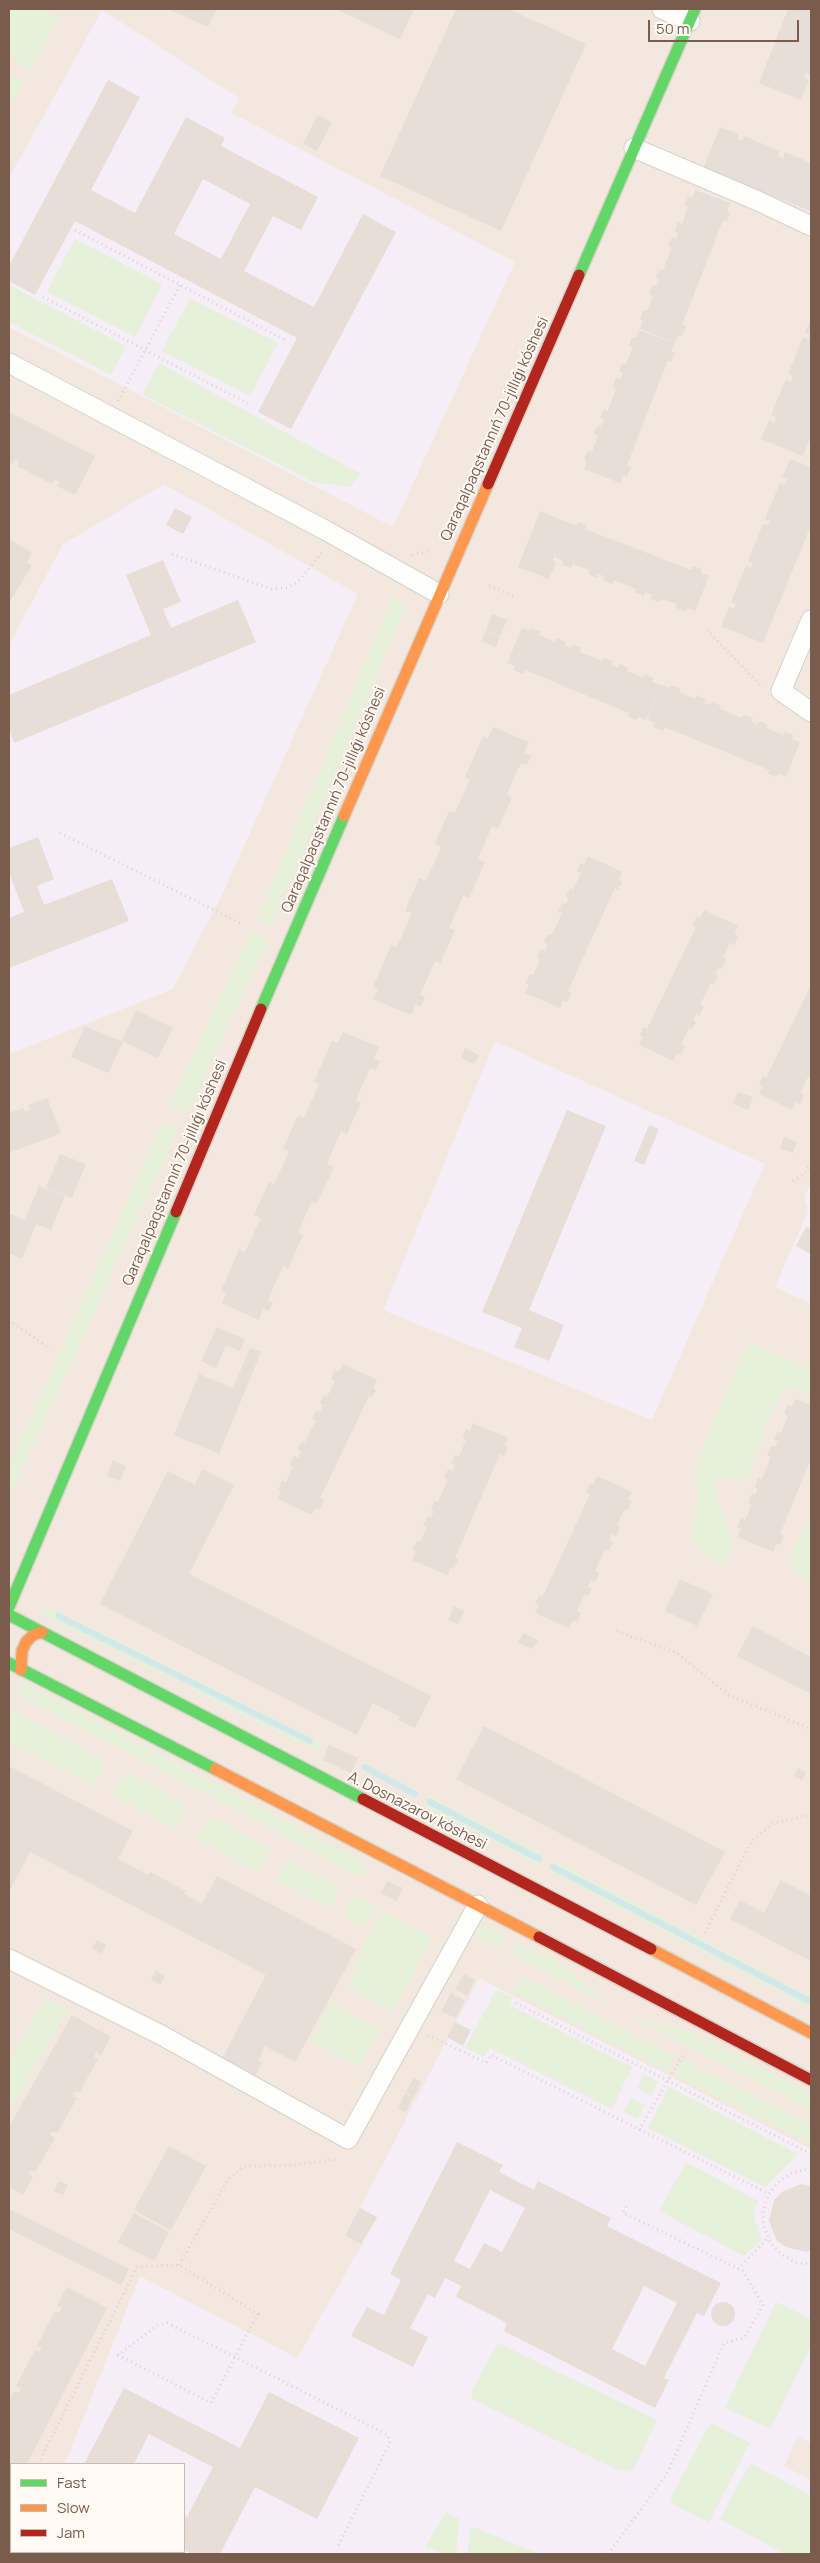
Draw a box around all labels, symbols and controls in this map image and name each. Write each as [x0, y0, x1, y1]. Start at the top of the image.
scale bar [650, 10, 801, 42]
text: 50 m [656, 18, 690, 39]
street label: Qaraqalpaqstannıń 70-jıllıǵı kóshesi [437, 314, 553, 544]
street label: Qaraqalpaqstannıń 70-jıllıǵı kóshesi [278, 684, 390, 916]
street label: Qaraqalpaqstannıń 70-jıllıǵı kóshesi [119, 1057, 231, 1289]
street label: A. Dosnazarov kóshesi [344, 1768, 490, 1854]
legend [10, 2463, 185, 2553]
text: Fast [57, 2472, 86, 2493]
text: Slow [57, 2497, 90, 2518]
text: Jam [57, 2522, 85, 2543]

